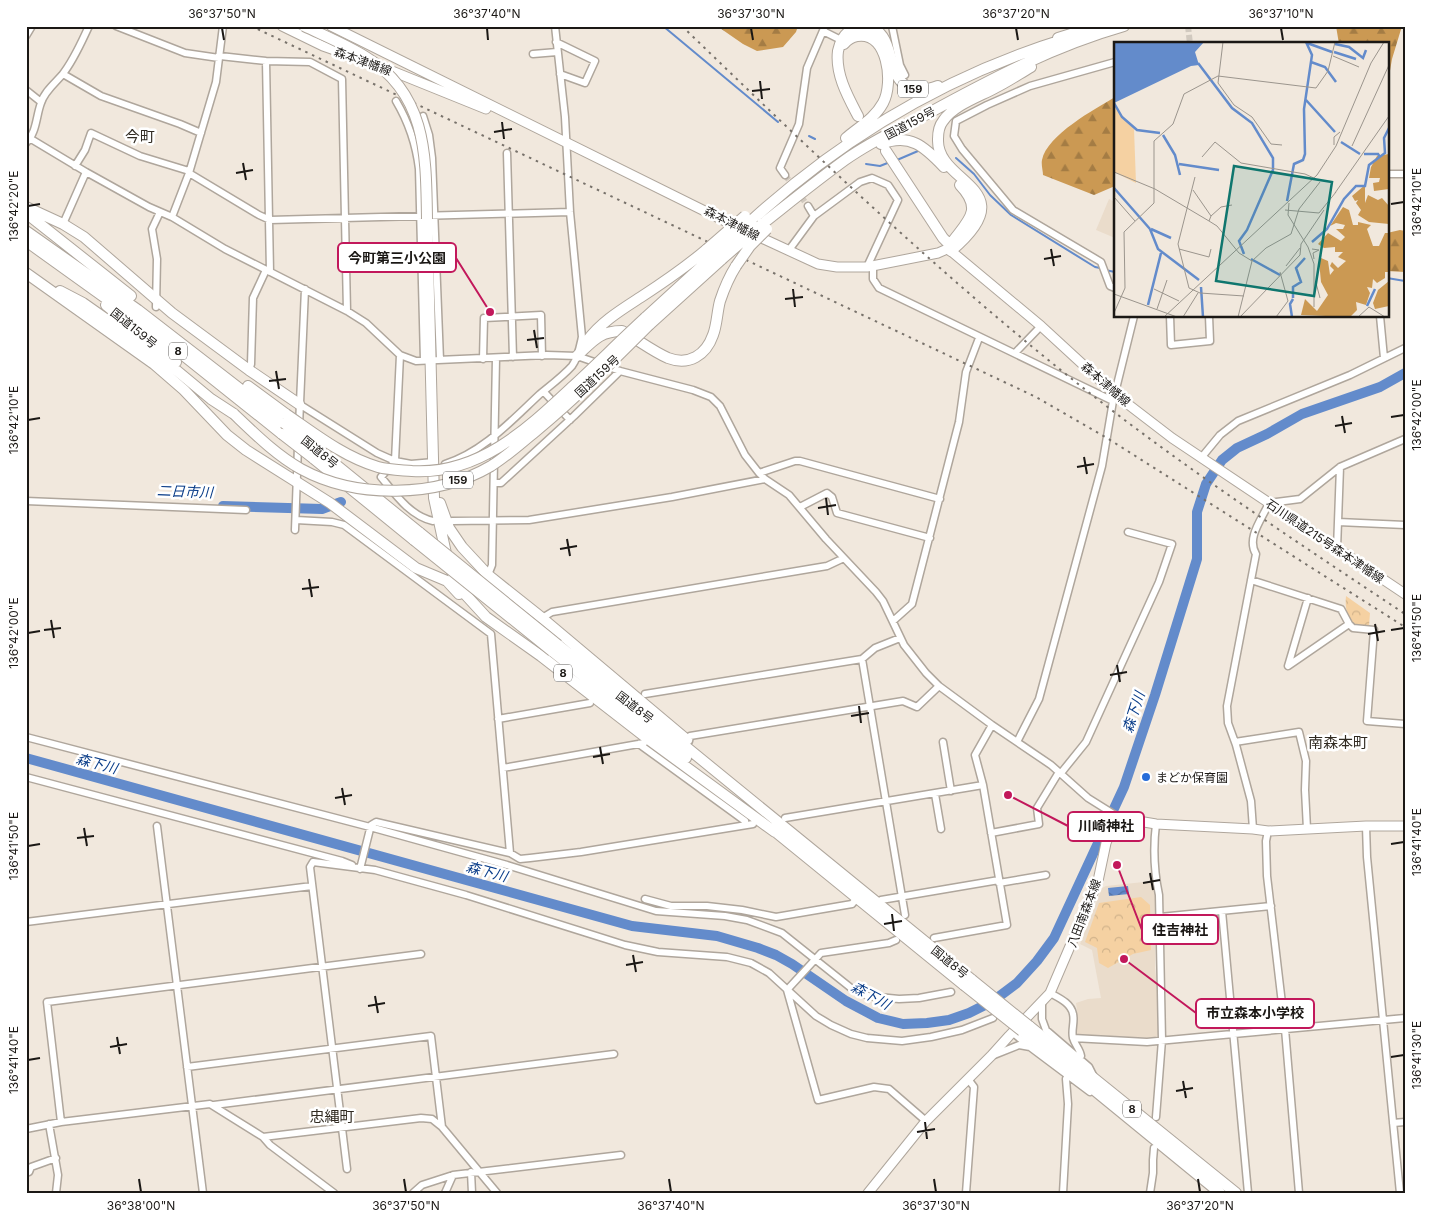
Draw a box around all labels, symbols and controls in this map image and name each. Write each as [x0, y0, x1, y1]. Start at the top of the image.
text: 36°37'50"N [188, 6, 256, 21]
text: 36°37'40"N [453, 6, 521, 21]
text: 36°37'30"N [717, 6, 785, 21]
text: 36°37'20"N [982, 6, 1050, 21]
text: 36°37'10"N [1248, 6, 1314, 21]
inset map [1114, 42, 1388, 318]
street label: 森本津幡線 [332, 44, 394, 78]
road number: 159 [898, 80, 928, 98]
street label: 国道159号 [882, 103, 938, 143]
district label: 今町 [125, 127, 155, 146]
text: 136°42'10"E [1409, 168, 1424, 236]
text: 136°42'20"E [6, 170, 21, 242]
street label: 森本津幡線 [702, 203, 762, 243]
callout: 今町第三小公園 [338, 243, 456, 272]
text: 今町第三小公園 [348, 249, 446, 266]
street label: 国道159号 [108, 305, 160, 351]
road number: 8 [169, 342, 187, 360]
street label: 国道159号 [572, 352, 622, 400]
street label: 森本津幡線 [1078, 359, 1134, 409]
text: 136°42'00"E [1409, 379, 1424, 451]
text: 136°42'10"E [6, 386, 21, 454]
street label: 国道8号 [298, 433, 342, 471]
road number: 159 [443, 472, 473, 488]
water label: 二日市川 [157, 482, 215, 501]
street label: 石川県道215号森本津幡線 [1263, 496, 1387, 586]
text: 136°41'50"E [1409, 594, 1424, 662]
text: 136°42'00"E [6, 597, 21, 669]
road number: 8 [554, 664, 572, 681]
water label: 森下川 [1118, 687, 1148, 735]
street label: 国道8号 [613, 688, 657, 726]
district label: 南森本町 [1308, 733, 1368, 752]
water label: 森下川 [75, 749, 121, 777]
place label: まどか保育園 [1156, 770, 1228, 785]
marker: まどか保育園 [1140, 771, 1152, 783]
text: 136°41'40"E [1409, 808, 1424, 876]
text: 136°41'50"E [6, 812, 21, 880]
callout: 川崎神社 [1068, 812, 1144, 841]
text: 川崎神社 [1078, 817, 1134, 834]
water label: 森下川 [465, 857, 511, 885]
street label: 八田南森本線 [1064, 877, 1104, 949]
callout: 住吉神社 [1142, 915, 1218, 944]
text: 住吉神社 [1152, 921, 1208, 938]
street label: 国道8号 [928, 943, 972, 981]
water label: 森下川 [848, 978, 895, 1013]
callout: 市立森本小学校 [1196, 999, 1314, 1028]
text: 市立森本小学校 [1206, 1004, 1304, 1021]
text: 136°41'30"E [1409, 1021, 1424, 1089]
text: 136°41'40"E [6, 1026, 21, 1094]
road number: 8 [1123, 1100, 1141, 1118]
district label: 忠縄町 [309, 1107, 355, 1126]
text: 36°38'00"N [107, 1198, 175, 1213]
text: 36°37'50"N [372, 1198, 440, 1213]
text: 36°37'40"N [637, 1198, 705, 1213]
text: 36°37'30"N [902, 1198, 970, 1213]
text: 36°37'20"N [1166, 1198, 1234, 1213]

